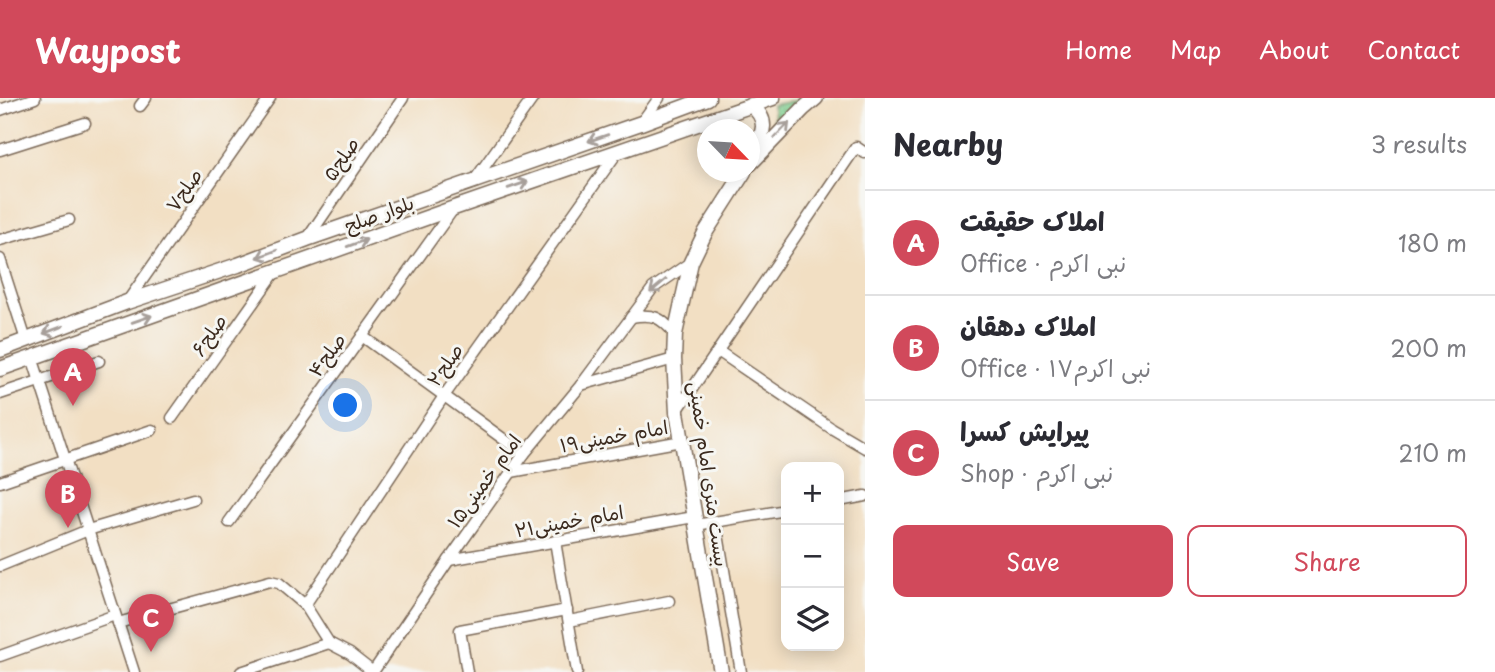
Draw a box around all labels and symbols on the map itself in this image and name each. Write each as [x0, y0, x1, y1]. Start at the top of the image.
north arrow [697, 119, 760, 182]
one-way arrow [773, 122, 790, 139]
street label: صلح۵ [315, 131, 365, 186]
one-way arrow [587, 132, 609, 145]
street label: صلح۷ [158, 162, 208, 217]
one-way arrow [506, 178, 528, 190]
street label: بلوار صلح [340, 188, 417, 239]
one-way arrow [345, 236, 367, 248]
one-way arrow [257, 249, 279, 261]
one-way arrow [649, 278, 667, 294]
street label: صلح۶ [184, 308, 233, 361]
one-way arrow [131, 312, 153, 324]
one-way arrow [43, 325, 64, 337]
street label: صلح۴ [301, 327, 352, 382]
street label: صلح۲ [419, 337, 469, 392]
pin: A [50, 348, 96, 406]
street label: بیست متری امام خمینی [681, 379, 737, 569]
your location [328, 388, 362, 422]
street label: امام خمینی۱۹ [558, 412, 670, 460]
street label: ۱۵امام خمینی [439, 427, 529, 535]
pin: B [45, 470, 91, 528]
street label: امام خمینی۲۱ [512, 497, 626, 545]
pin: C [128, 594, 174, 652]

